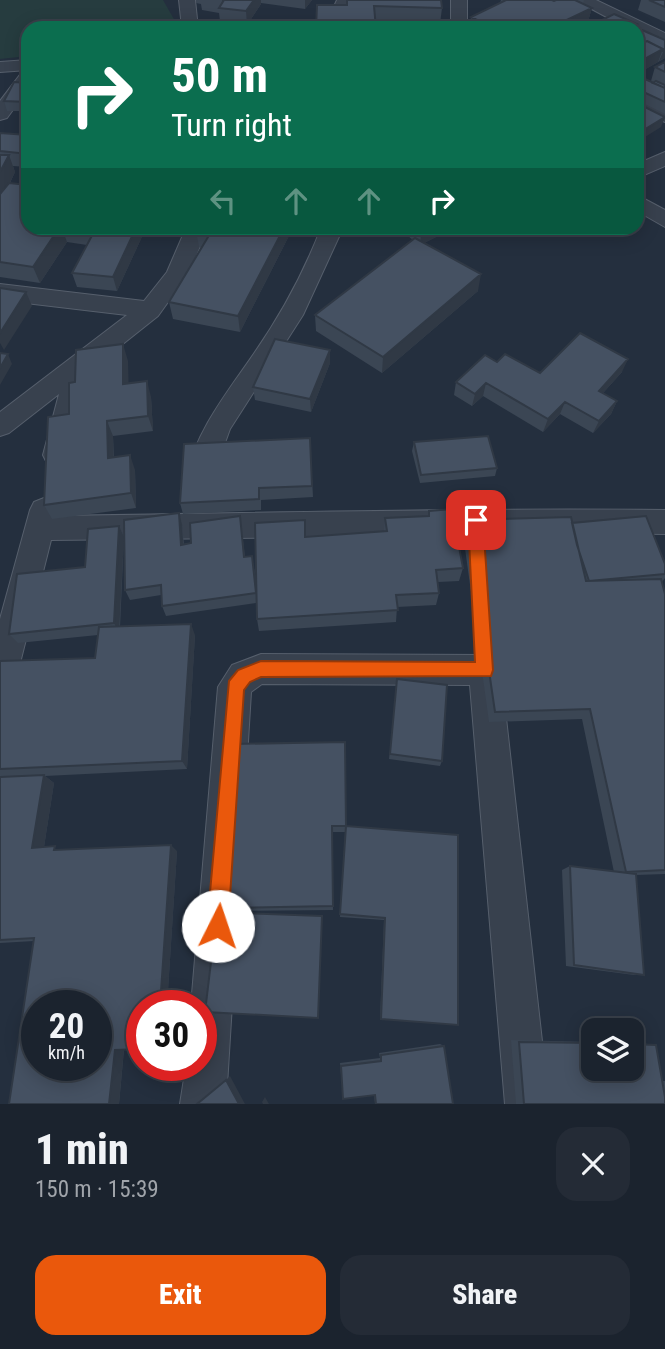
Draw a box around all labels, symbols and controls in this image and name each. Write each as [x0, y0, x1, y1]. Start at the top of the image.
text: 50 m [171, 47, 268, 104]
icon: right [56, 49, 147, 140]
text: Turn right [171, 106, 292, 144]
icon: left [204, 182, 242, 220]
icon: ahead [277, 182, 315, 220]
icon: ahead [350, 182, 388, 220]
icon: right [423, 182, 461, 220]
pin [446, 490, 506, 550]
icon: arrive [457, 501, 495, 539]
position arrow [181, 889, 255, 963]
speed limit sign: 30 [126, 990, 217, 1081]
text: 20 [49, 1006, 84, 1047]
map controls [581, 1018, 644, 1081]
button: layers [581, 1018, 644, 1081]
text: km/h [48, 1042, 85, 1063]
text: 1 min [35, 1125, 129, 1174]
button: close [556, 1127, 630, 1201]
text: 150 m · 15:39 [35, 1176, 159, 1203]
button: Exit [35, 1255, 326, 1335]
button: Share [340, 1255, 630, 1335]

